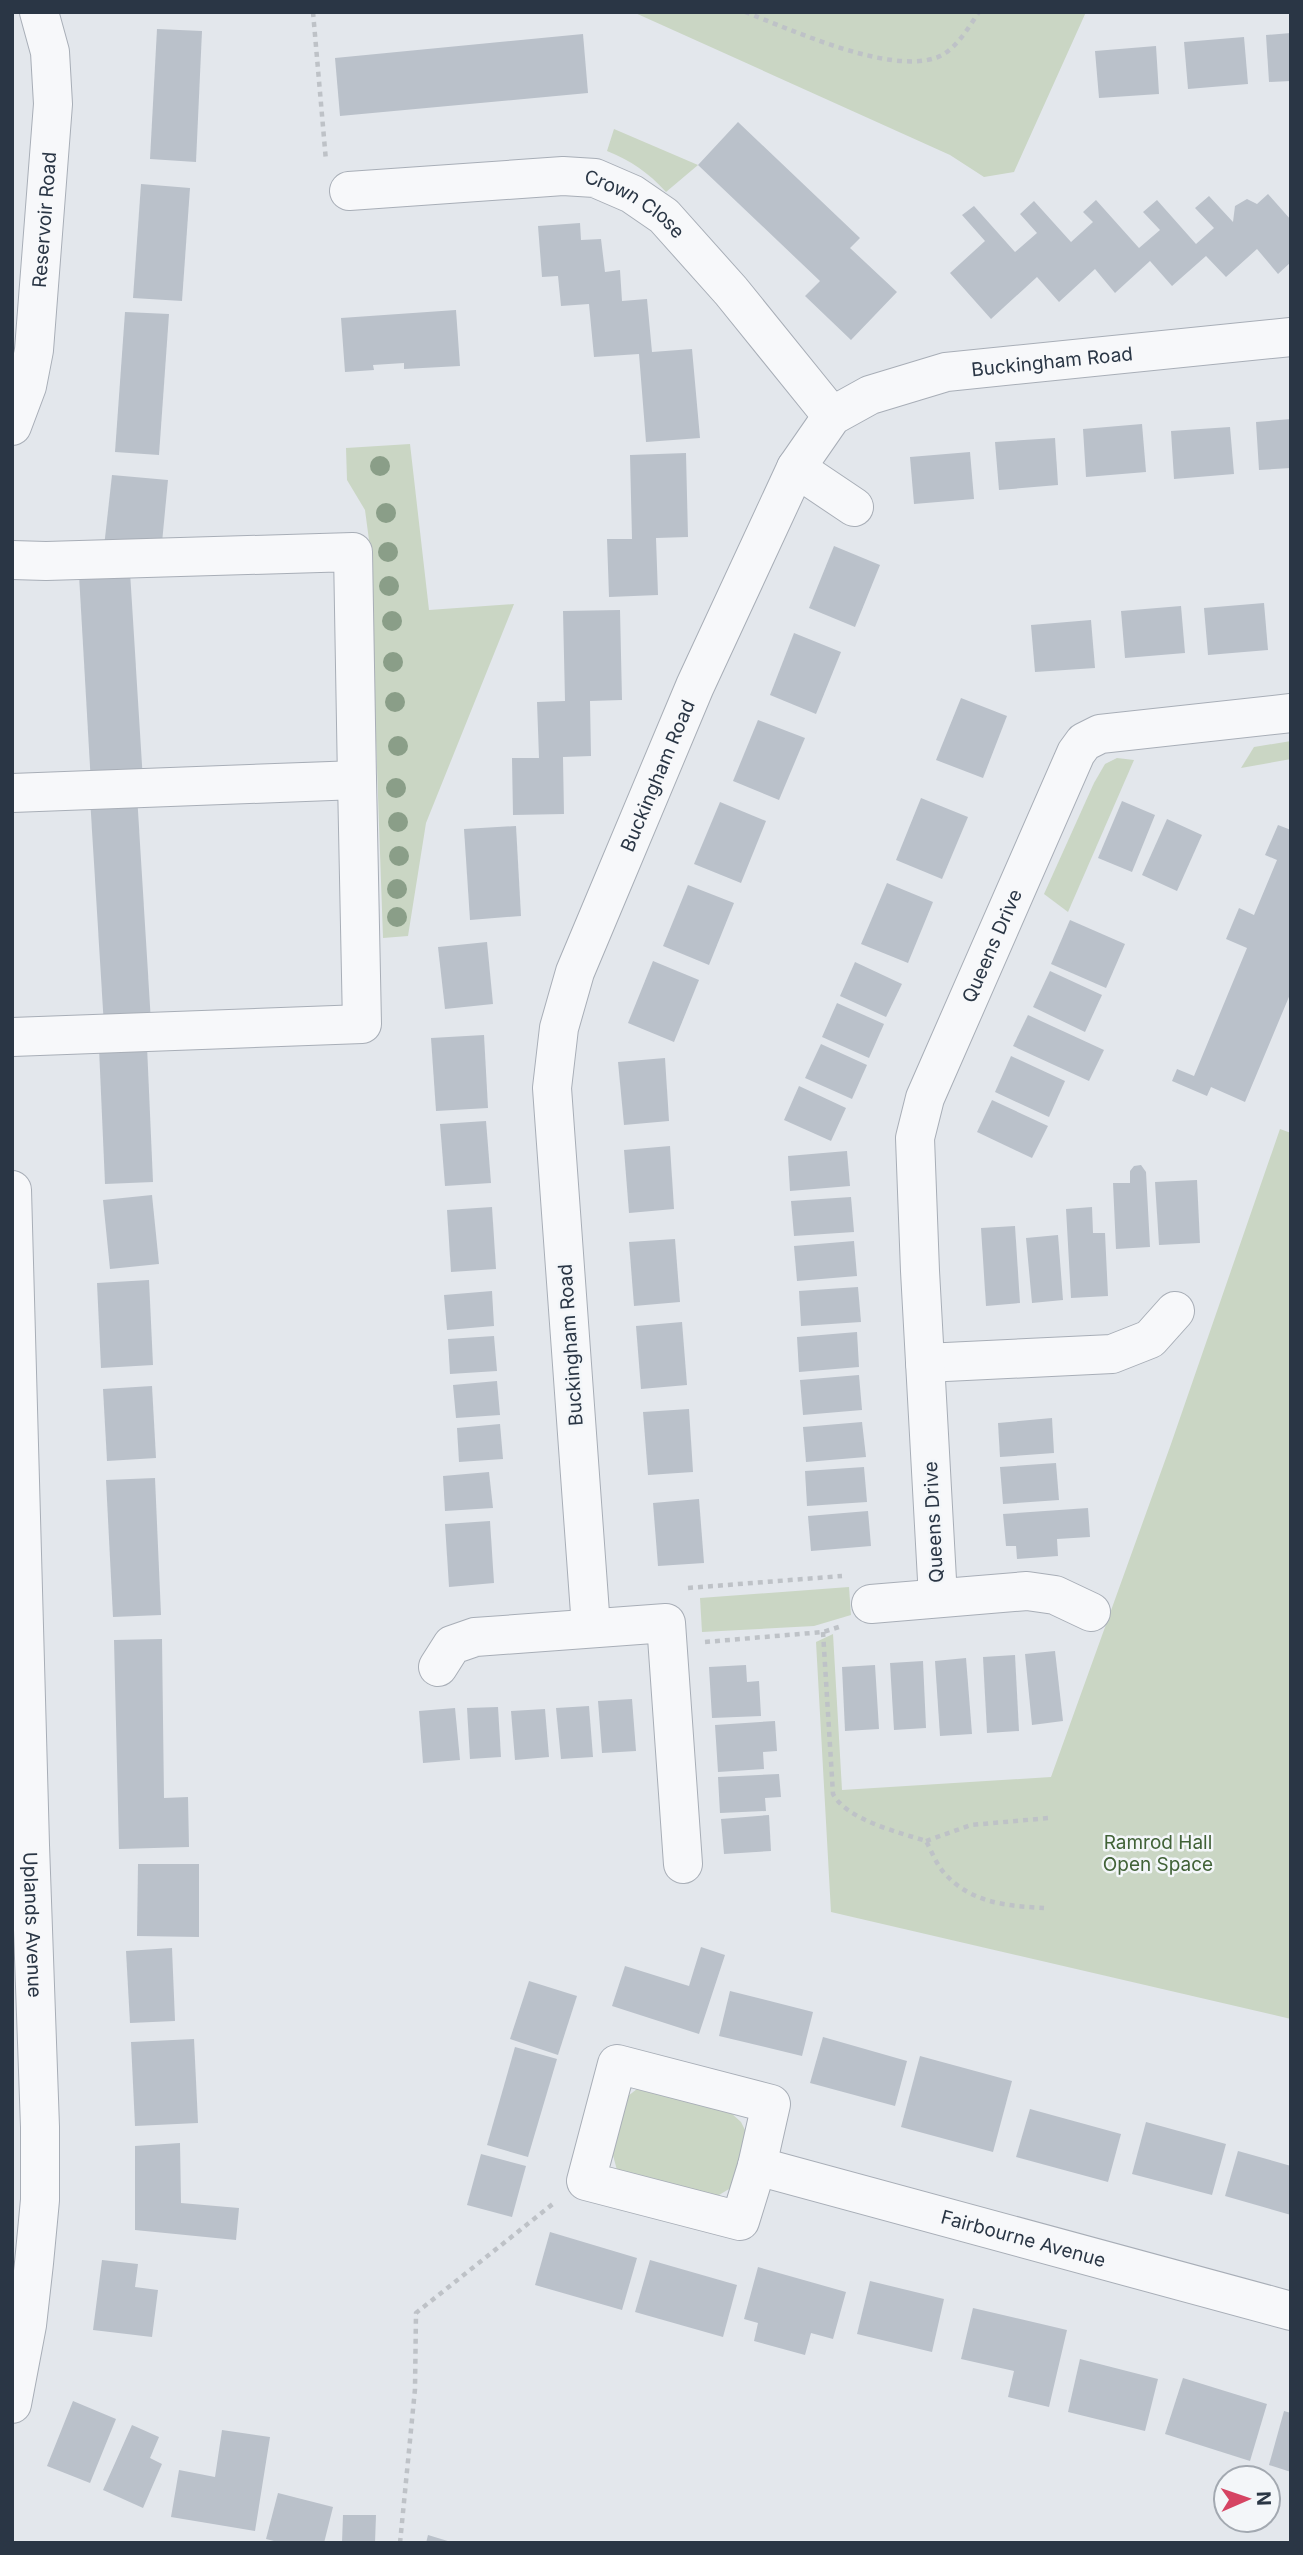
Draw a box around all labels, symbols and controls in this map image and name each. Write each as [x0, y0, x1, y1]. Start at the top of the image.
street label: Reservoir Road [28, 151, 61, 289]
street label: Crown Close [584, 166, 689, 243]
street label: Buckingham Road [970, 342, 1134, 381]
street label: Buckingham Road [616, 697, 700, 855]
street label: Queens Drive [957, 886, 1027, 1006]
street label: Buckingham Road [553, 1263, 588, 1427]
street label: Queens Drive [919, 1461, 948, 1583]
park label: Ramrod Hall Open Space [1103, 1831, 1213, 1876]
street label: Uplands Avenue [18, 1851, 46, 1998]
street label: Fairbourne Avenue [938, 2205, 1108, 2272]
north arrow [1212, 2464, 1282, 2534]
text: N [1252, 2491, 1275, 2506]

